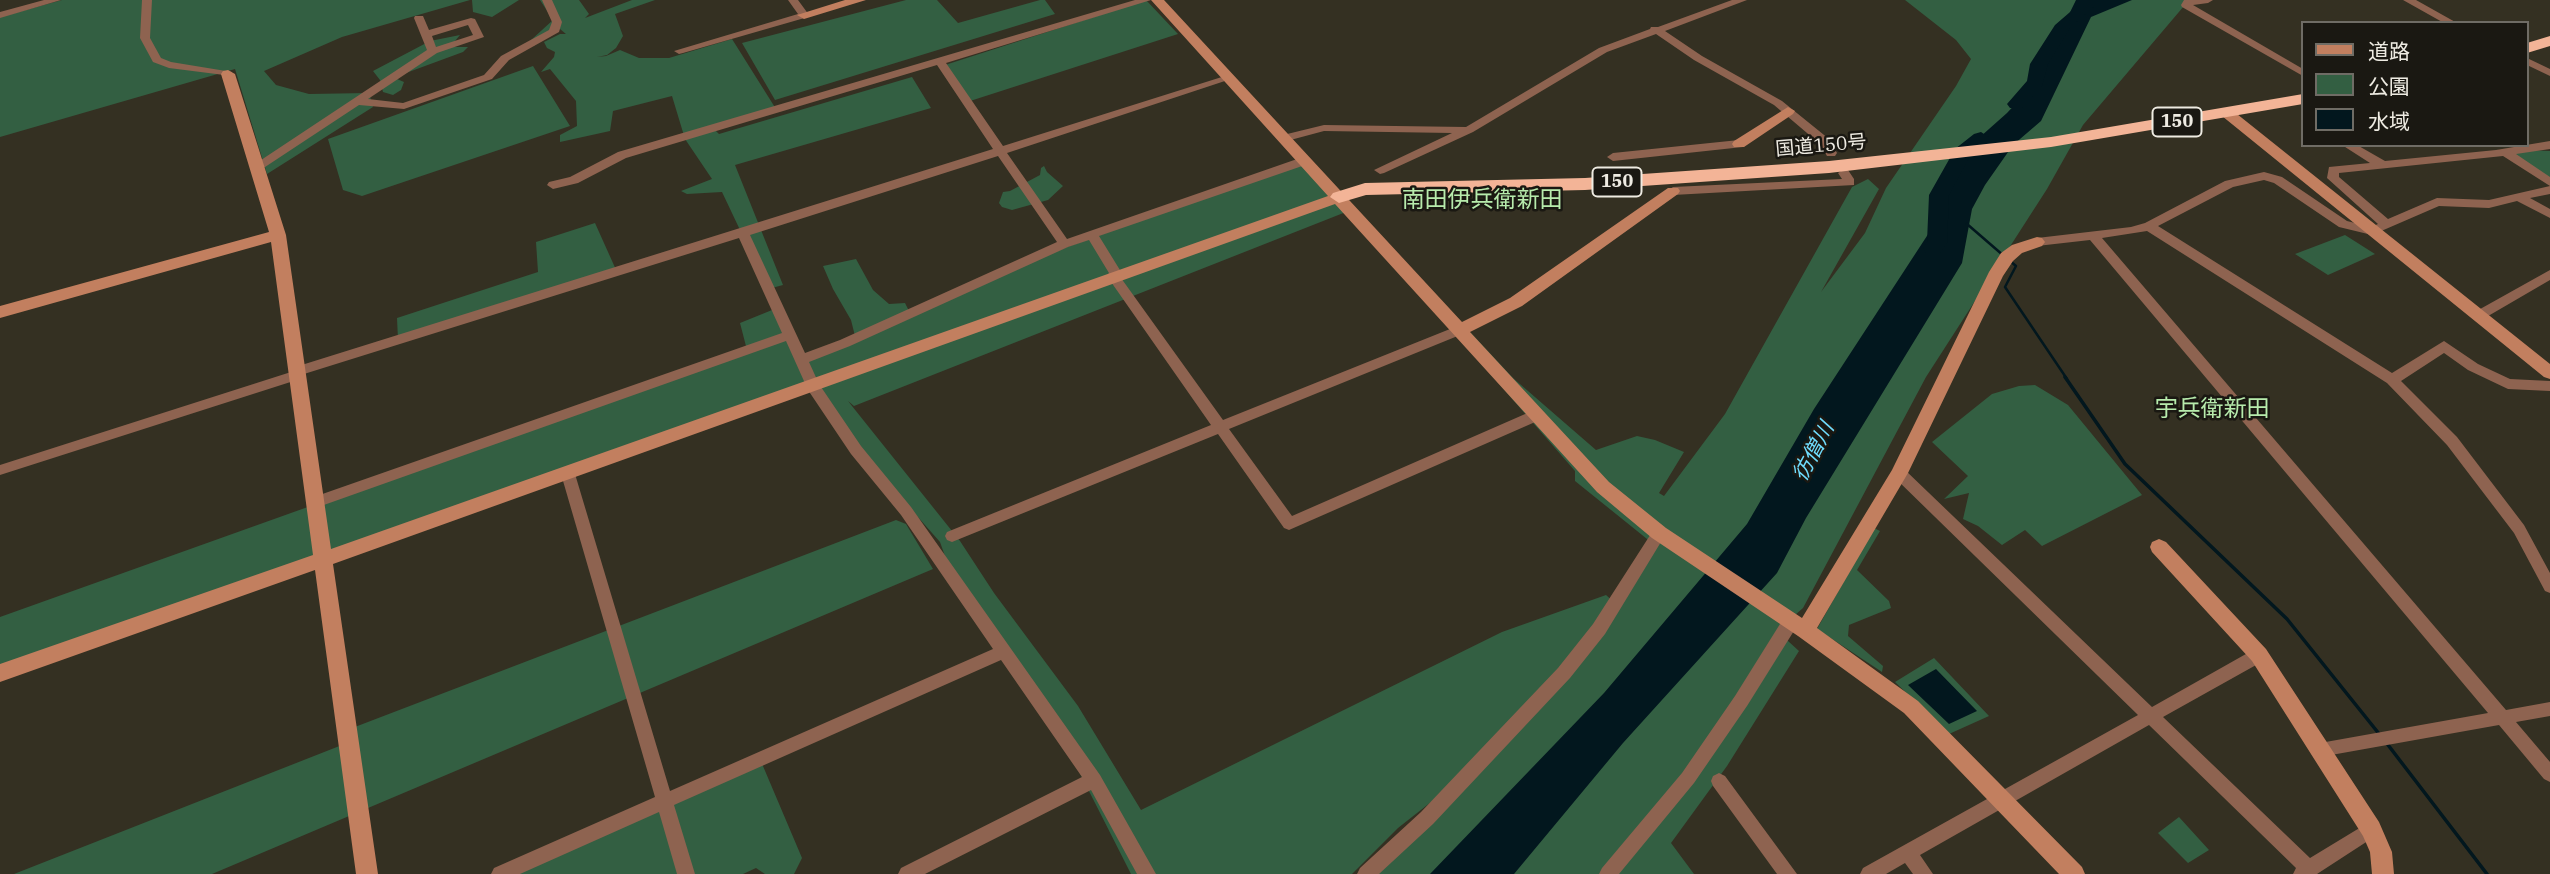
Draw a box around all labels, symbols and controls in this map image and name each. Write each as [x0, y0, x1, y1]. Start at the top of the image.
legend [2302, 21, 2529, 147]
text: 道路 [2368, 37, 2410, 65]
text: 公園 [2368, 72, 2410, 100]
road number: 150 [2152, 107, 2202, 136]
text: 水域 [2368, 107, 2410, 135]
street label: 国道150号 [1775, 131, 1867, 161]
road number: 150 [1592, 168, 1642, 196]
district label: 南田伊兵衛新田 [1402, 186, 1562, 214]
district label: 宇兵衛新田 [2155, 395, 2269, 423]
water label: 彷僧川 [1788, 418, 1840, 486]

